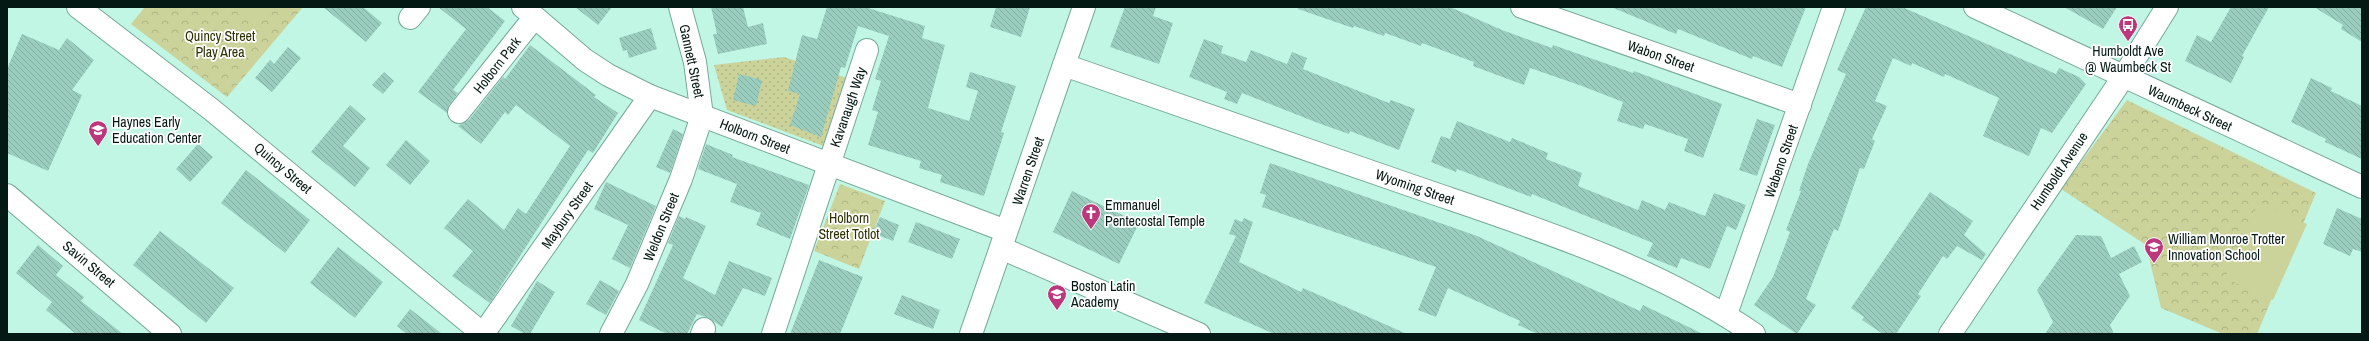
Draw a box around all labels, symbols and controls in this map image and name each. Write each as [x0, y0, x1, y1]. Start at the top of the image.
bus stop icon: Humboldt Ave @ Waumbeck St [2117, 14, 2139, 42]
street label: Gannett Street [675, 23, 709, 99]
park label: Quincy Street Play Area [185, 27, 255, 61]
street label: Holborn Park [469, 33, 525, 97]
street label: Wabon Street [1625, 36, 1697, 76]
place label: Humboldt Ave @ Waumbeck St [2085, 42, 2171, 76]
street label: Kavanaugh Way [826, 64, 870, 150]
street label: Waumbeck Street [2145, 81, 2235, 135]
place label: Haynes Early Education Center [112, 113, 202, 147]
street label: Holborn Street [717, 114, 793, 158]
school or university icon: Haynes Early Education Center [87, 119, 109, 147]
street label: Wabeno Street [1760, 122, 1802, 200]
street label: Humboldt Avenue [2026, 128, 2092, 214]
street label: Warren Street [1008, 134, 1048, 208]
street label: Quincy Street [250, 139, 316, 197]
street label: Wyoming Street [1373, 165, 1457, 209]
street label: Maybury Street [537, 178, 597, 252]
street label: Weldon Street [639, 190, 683, 264]
place label: Emmanuel Pentecostal Temple [1105, 196, 1205, 230]
church icon: Emmanuel Pentecostal Temple [1080, 202, 1102, 230]
park label: Holborn Street Totlot [818, 209, 880, 243]
place label: William Monroe Trotter Innovation School [2168, 230, 2285, 264]
school or university icon: William Monroe Trotter Innovation School [2143, 236, 2165, 264]
street label: Savin Street [59, 237, 119, 291]
place label: Boston Latin Academy [1070, 277, 1135, 311]
school or university icon: Boston Latin Academy [1046, 283, 1068, 311]

